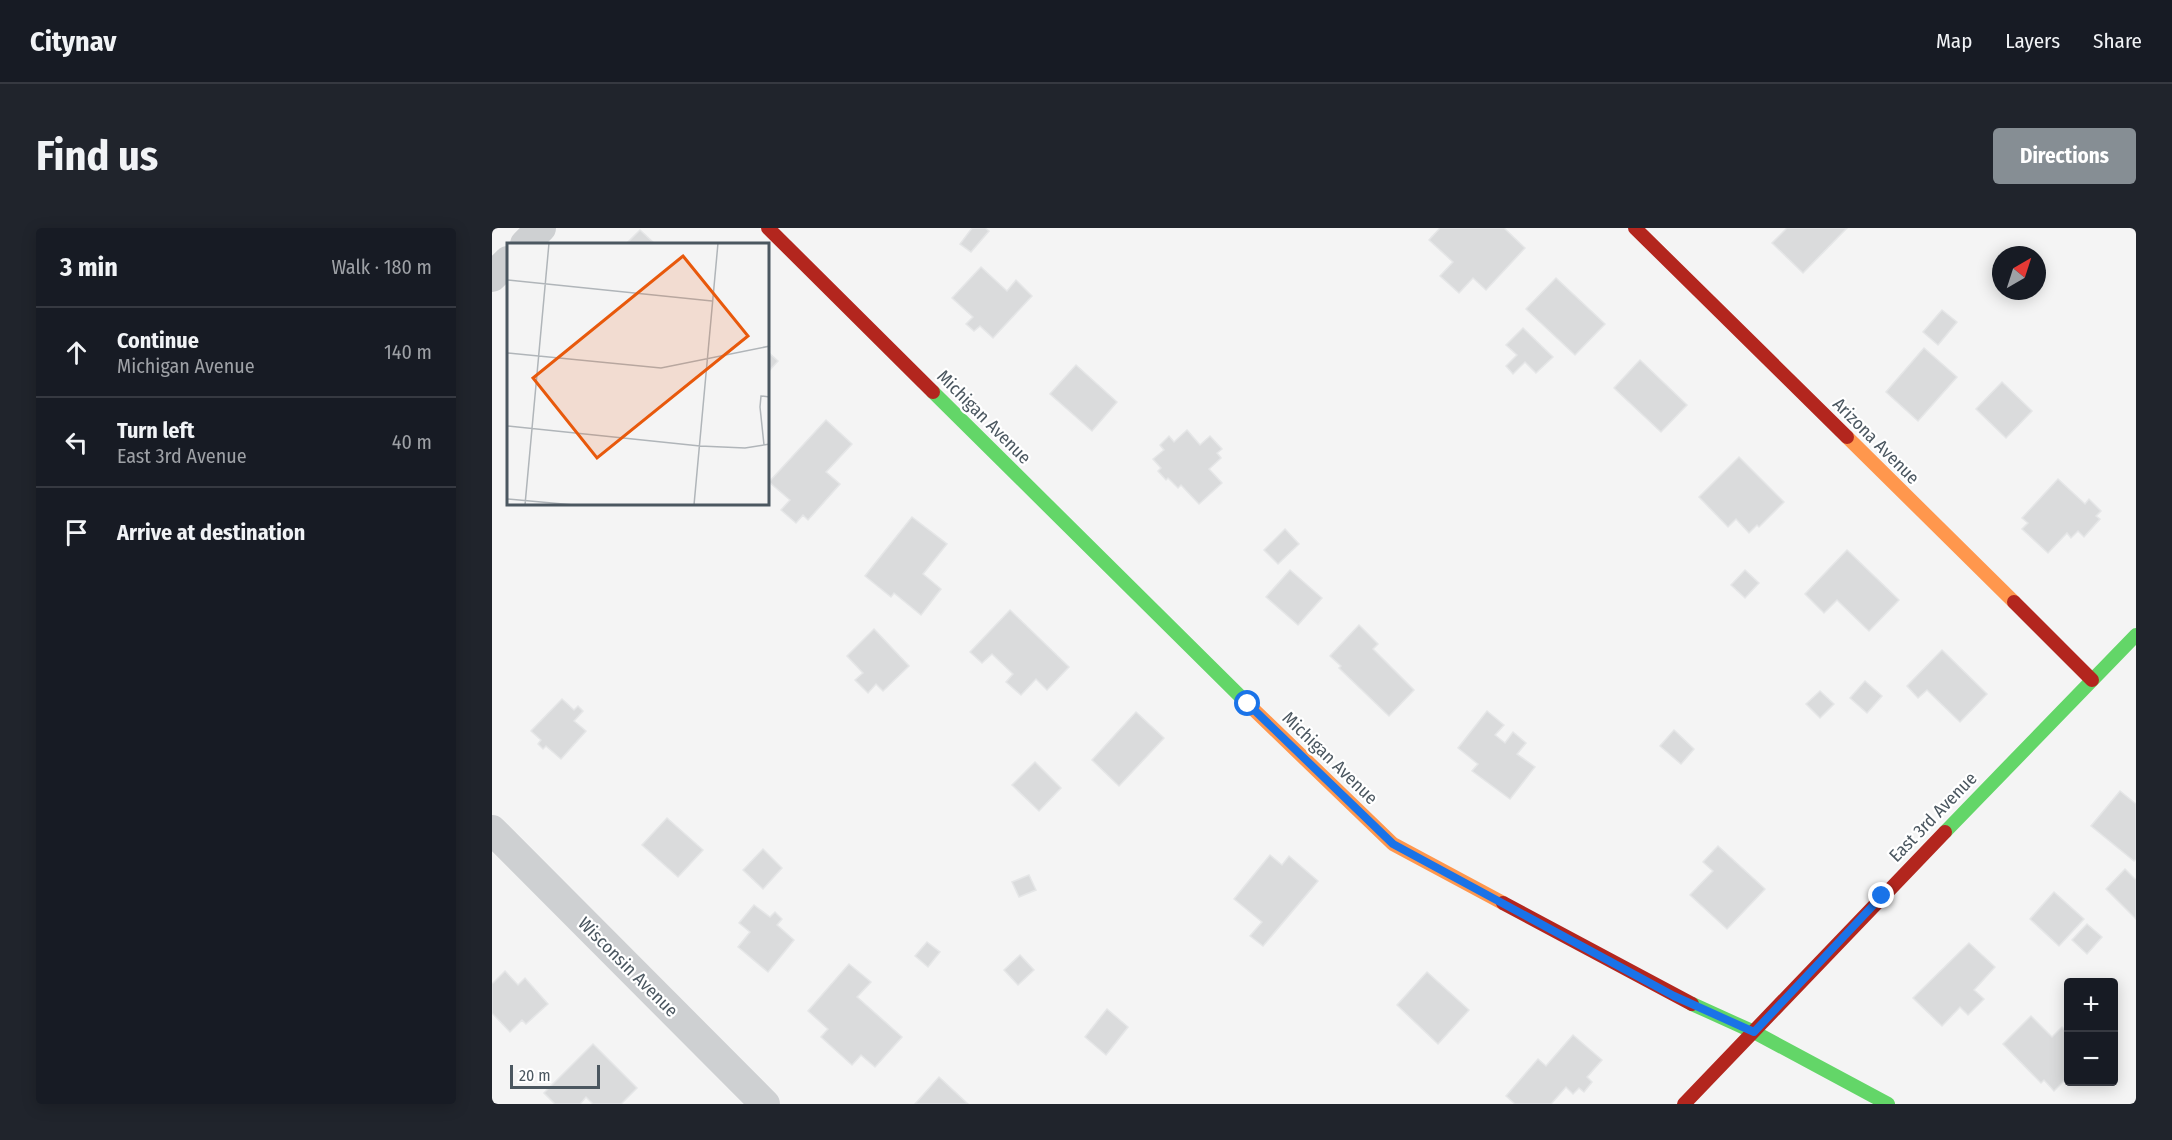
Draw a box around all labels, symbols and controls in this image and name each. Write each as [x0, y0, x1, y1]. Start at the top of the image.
text: Citynav [30, 25, 116, 58]
text: Map [1936, 28, 1972, 54]
text: Layers [2005, 28, 2060, 54]
text: Share [2093, 28, 2142, 54]
button: Directions [1993, 128, 2136, 184]
text: Find us [36, 131, 158, 181]
inset map [507, 243, 770, 506]
north arrow [1992, 246, 2046, 300]
text: 3 min [60, 252, 118, 283]
text: Walk · 180 m [331, 255, 432, 279]
text: Continue [117, 327, 199, 354]
icon: ahead [60, 336, 93, 369]
text: 140 m [384, 340, 432, 364]
text: Michigan Avenue [117, 354, 255, 378]
street label: Michigan Avenue [932, 365, 1036, 469]
street label: Arizona Avenue [1828, 393, 1924, 489]
text: Turn left [117, 417, 195, 444]
icon: left [60, 426, 93, 459]
text: 40 m [392, 430, 432, 454]
text: East 3rd Avenue [117, 444, 247, 468]
icon: arrive [60, 516, 93, 549]
text: Arrive at destination [117, 519, 305, 546]
route start [1234, 690, 1260, 716]
street label: Michigan Avenue [1278, 707, 1382, 809]
street label: East 3rd Avenue [1885, 767, 1981, 867]
route end [1868, 882, 1894, 908]
street label: Wisconsin Avenue [574, 913, 683, 1022]
map controls [2064, 978, 2118, 1086]
button: + [2064, 978, 2118, 1032]
button: − [2064, 1032, 2118, 1086]
scale bar [510, 1062, 600, 1090]
text: 20 m [519, 1066, 550, 1085]

